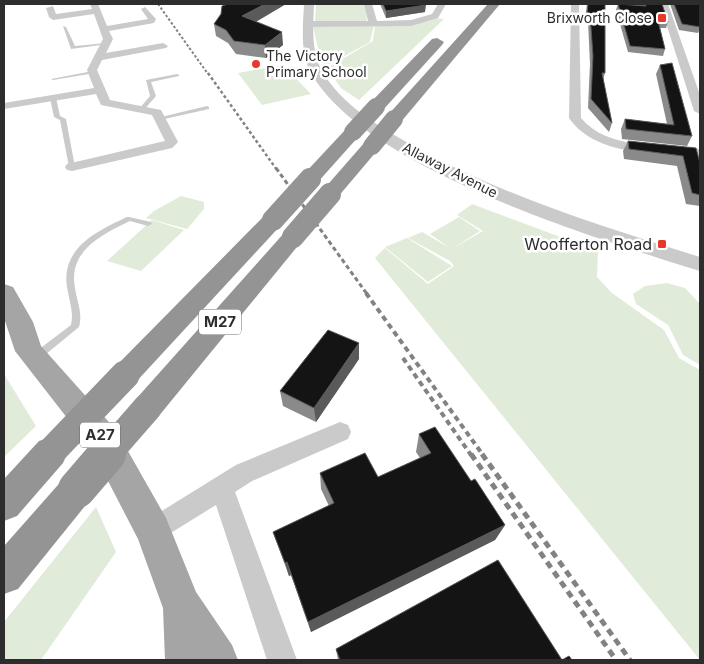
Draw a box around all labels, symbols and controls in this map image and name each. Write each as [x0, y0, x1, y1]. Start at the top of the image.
place label: Brixworth Close [547, 9, 652, 26]
marker: Brixworth Close [656, 12, 668, 24]
place label: The Victory Primary School [266, 47, 367, 80]
marker: The Victory Primary School [250, 58, 262, 70]
street label: Allaway Avenue [400, 138, 501, 201]
place label: Woofferton Road [524, 234, 652, 254]
marker: Woofferton Road [656, 238, 668, 250]
road number: M27 [199, 310, 241, 334]
road number: A27 [80, 422, 120, 448]

